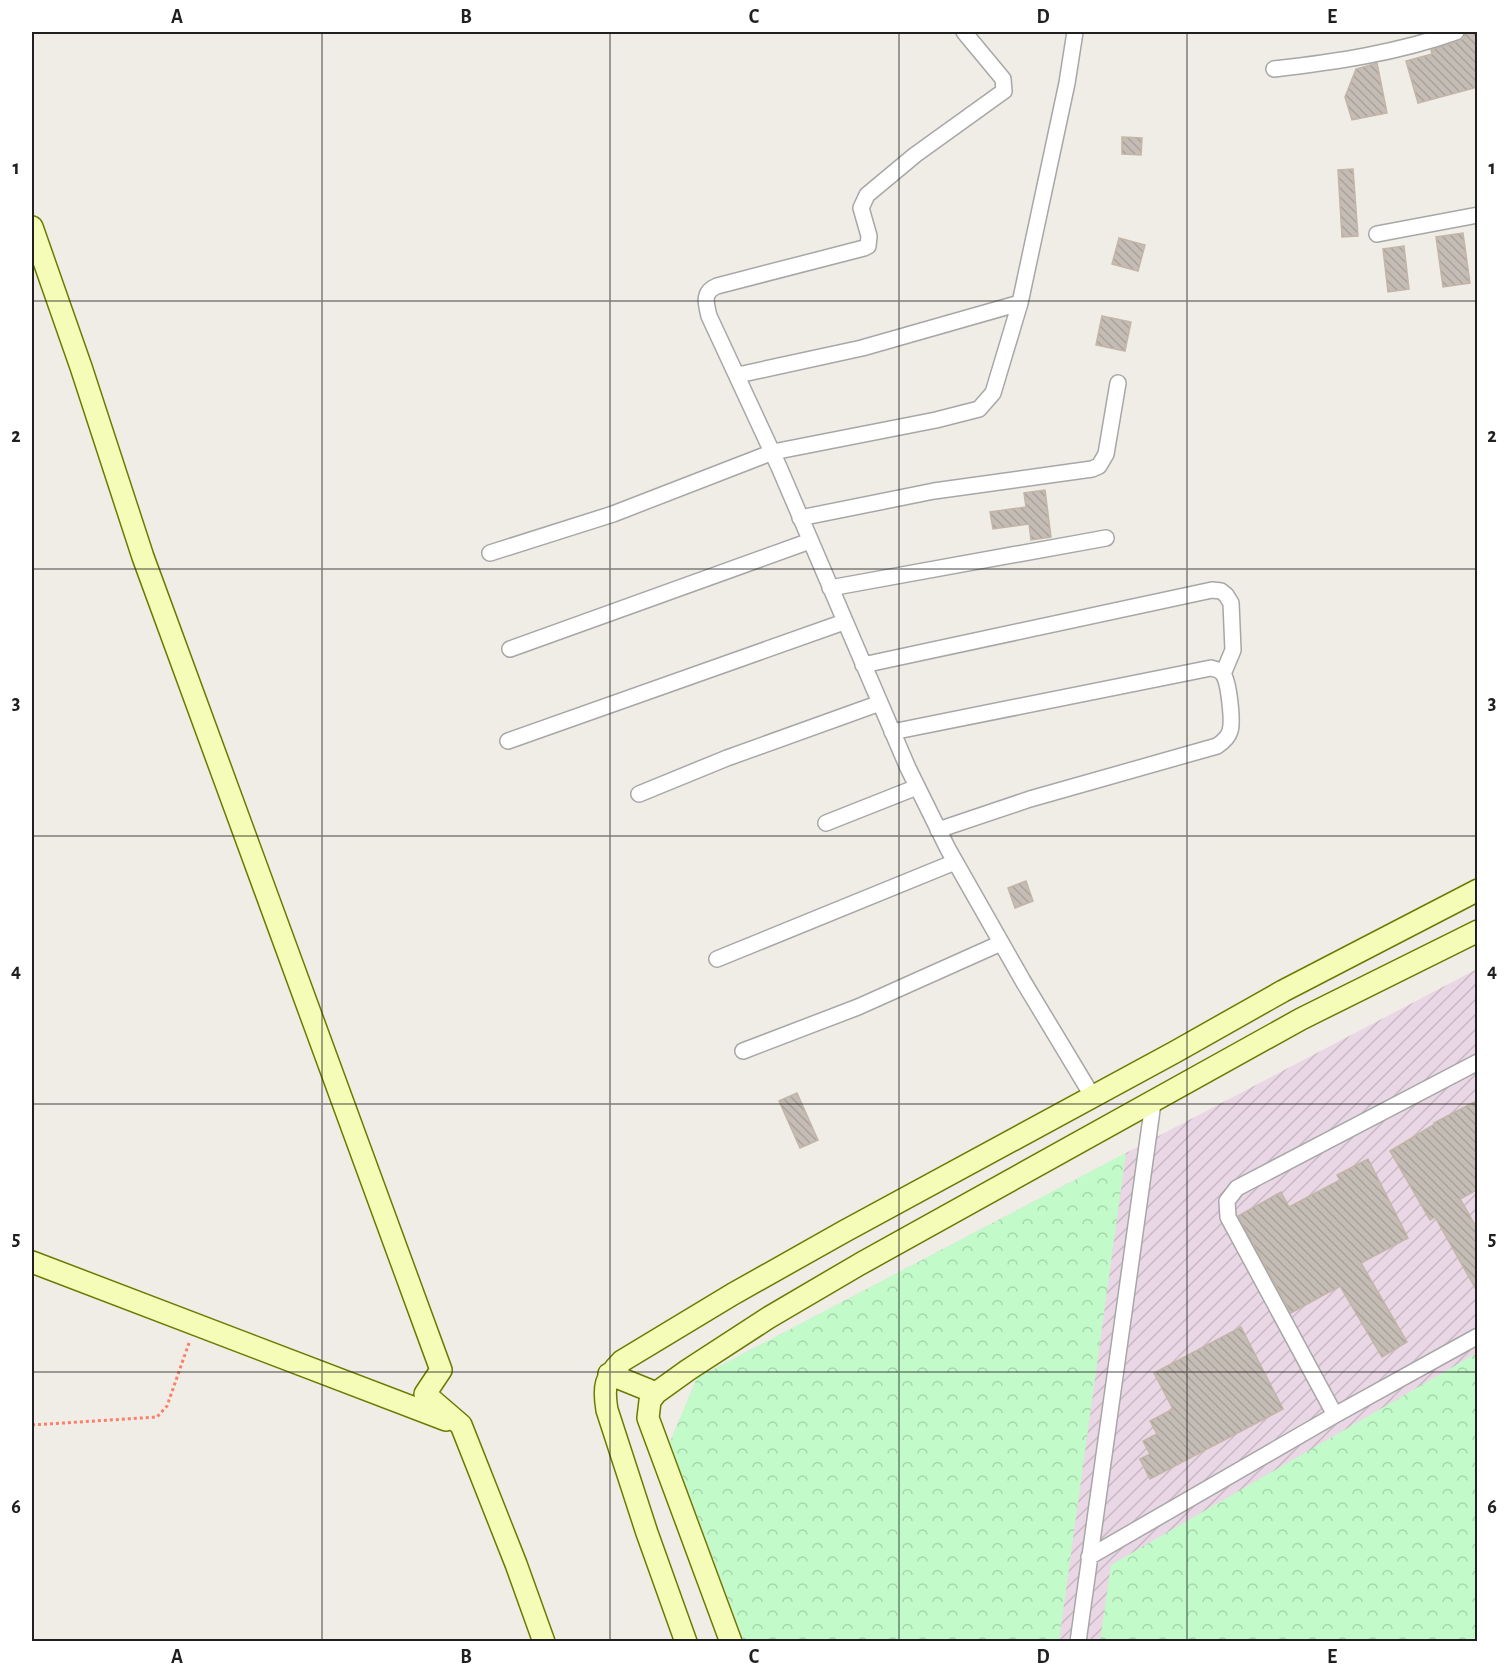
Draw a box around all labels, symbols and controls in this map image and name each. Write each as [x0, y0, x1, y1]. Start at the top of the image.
text: A [171, 7, 183, 27]
text: B [460, 7, 472, 27]
text: C [749, 7, 760, 27]
text: D [1036, 7, 1050, 27]
text: E [1327, 7, 1337, 27]
text: 1 [12, 158, 20, 178]
text: 1 [1488, 158, 1496, 178]
text: 2 [11, 426, 21, 446]
text: 2 [1487, 426, 1497, 446]
text: 3 [12, 693, 20, 713]
text: 3 [1488, 693, 1496, 713]
text: 4 [11, 961, 21, 981]
text: 4 [1487, 961, 1497, 981]
text: 5 [12, 1229, 20, 1249]
text: 5 [1488, 1229, 1496, 1249]
text: 6 [11, 1497, 21, 1517]
text: 6 [1487, 1497, 1497, 1517]
text: A [171, 1647, 183, 1667]
text: B [460, 1647, 472, 1667]
text: C [749, 1647, 760, 1667]
text: D [1036, 1647, 1050, 1667]
text: E [1327, 1647, 1337, 1667]

